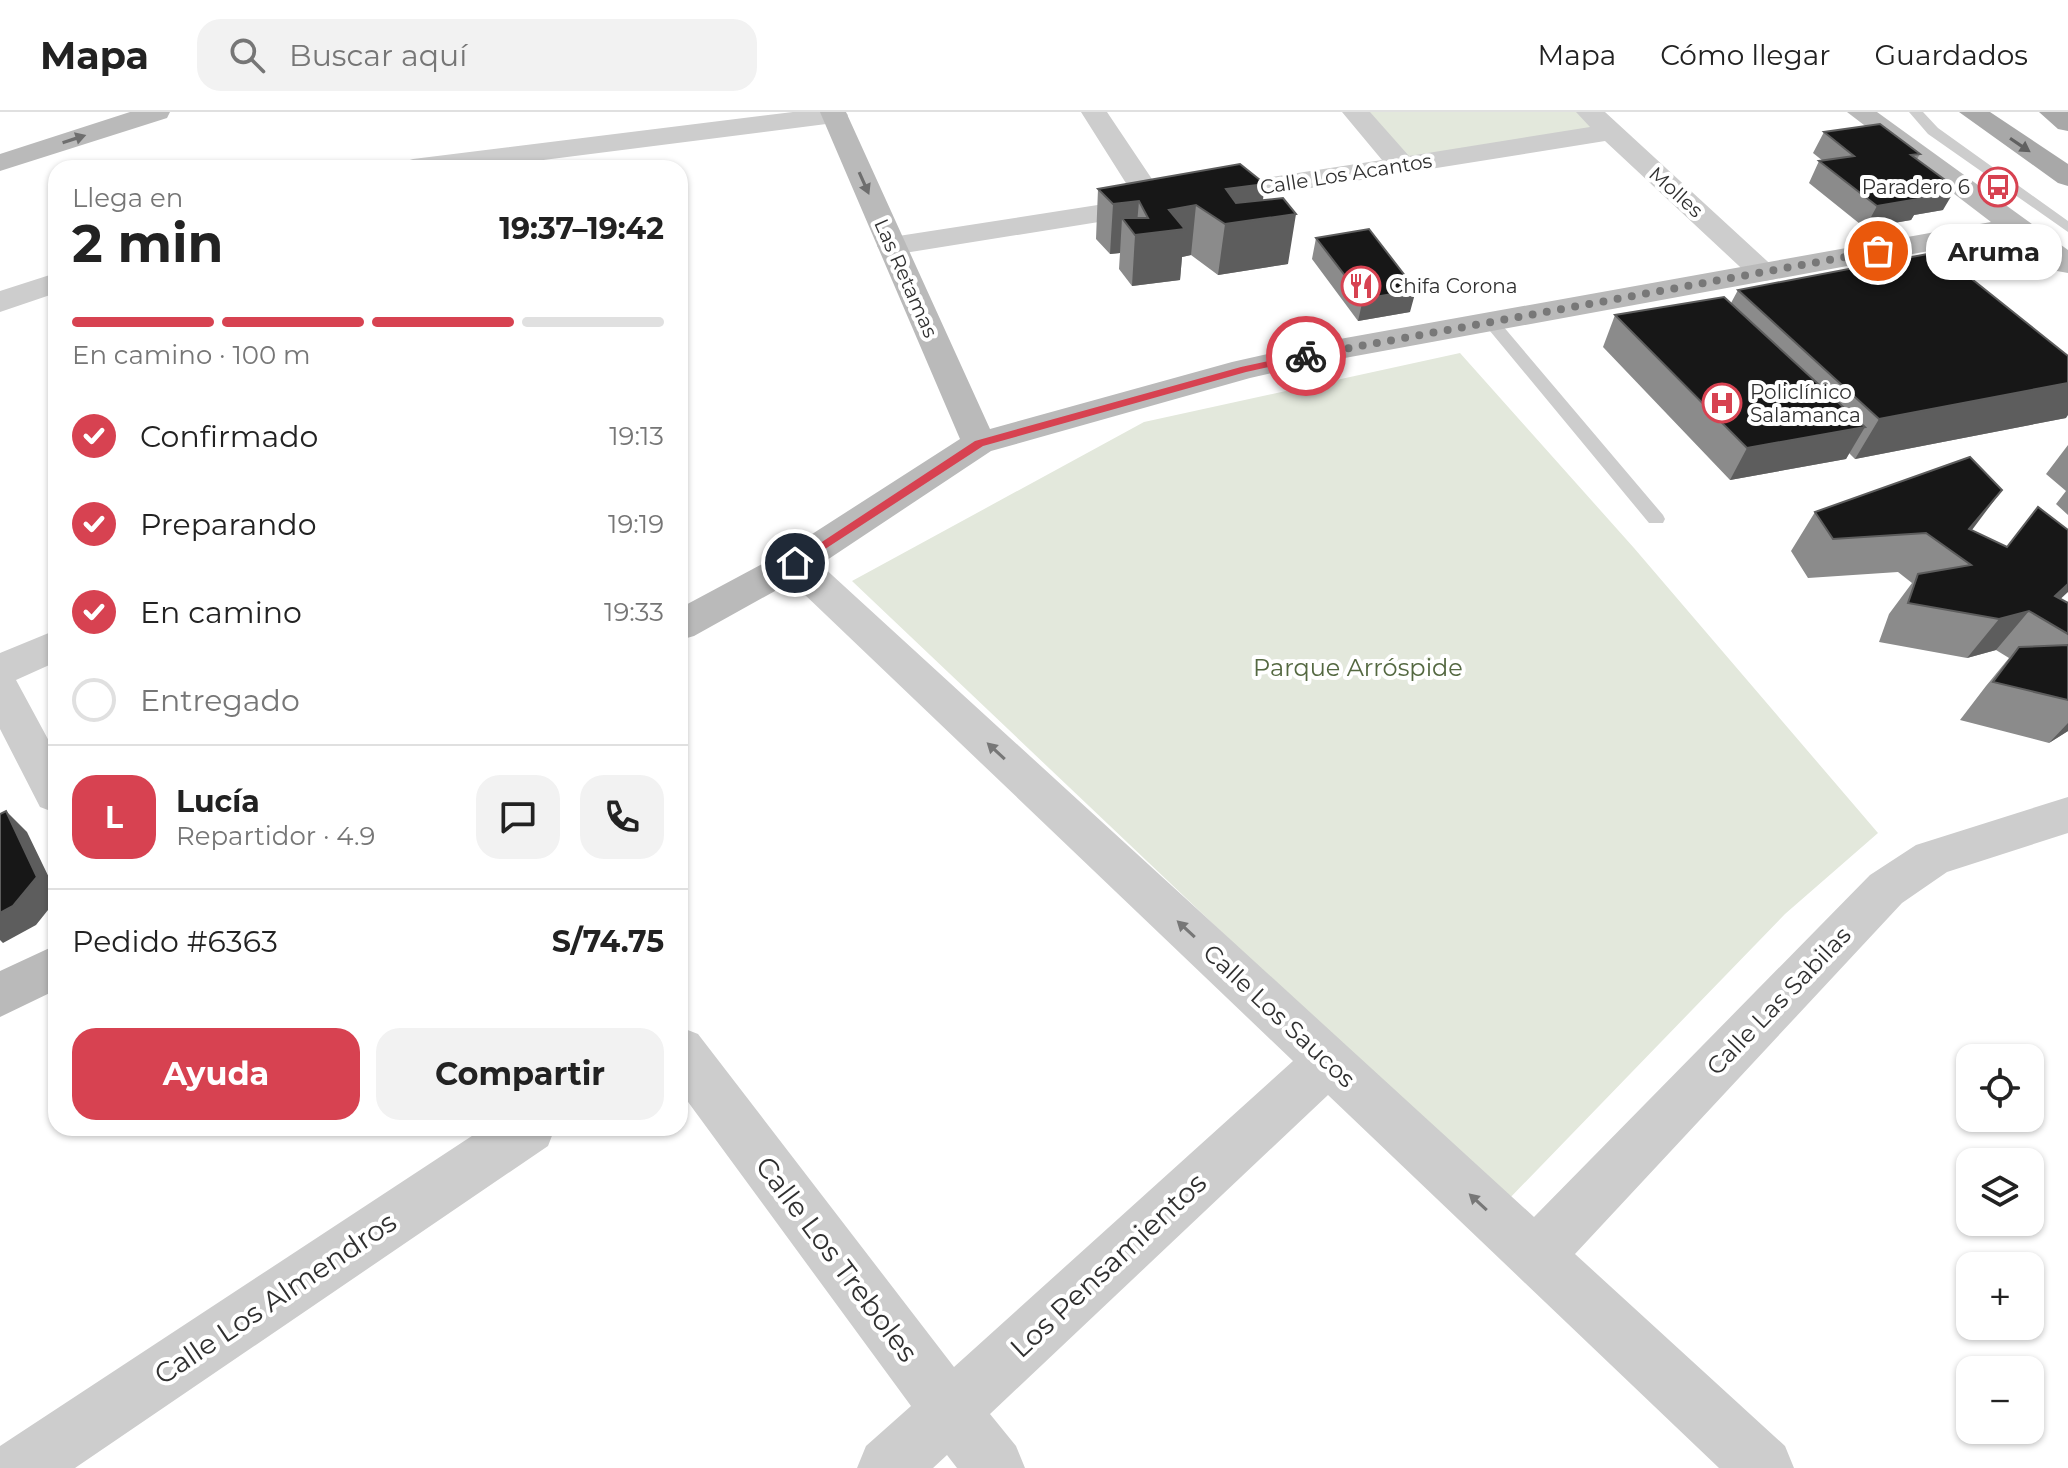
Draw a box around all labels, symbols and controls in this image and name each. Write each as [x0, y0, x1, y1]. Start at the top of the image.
search box [197, 19, 757, 91]
text: Mapa [40, 32, 149, 79]
icon: search [225, 33, 269, 77]
text: Buscar aquí [289, 37, 467, 74]
text: Mapa [1537, 38, 1616, 72]
text: Cómo llegar [1660, 38, 1830, 72]
text: Guardados [1874, 38, 2028, 72]
one-way arrow [63, 132, 87, 145]
one-way arrow [2009, 137, 2031, 151]
street label: Calle Los Acantos [1258, 149, 1434, 199]
street label: Molles [1644, 162, 1708, 223]
bus stop icon: Paradero 6 [1977, 166, 2019, 208]
one-way arrow [858, 172, 871, 195]
place label: Paradero 6 [1862, 175, 1970, 199]
text: Llega en [72, 182, 183, 214]
text: 19:37–19:42 [499, 210, 664, 247]
text: 2 min [72, 212, 224, 275]
street label: Las Retamas [869, 215, 943, 341]
pin [1844, 217, 1912, 285]
callout: Aruma [1926, 223, 2062, 279]
icon: bag [1856, 229, 1900, 273]
text: Aruma [1948, 236, 2040, 268]
restaurant icon: Chifa Corona [1340, 265, 1382, 307]
place label: Chifa Corona [1389, 274, 1518, 298]
courier [1266, 316, 1346, 396]
icon: bike [1284, 334, 1328, 378]
text: En camino · 100 m [72, 339, 311, 371]
place label: Policlínico Salamanca [1750, 380, 1861, 427]
hospital icon: Policlínico Salamanca [1701, 382, 1743, 424]
icon: check [72, 414, 116, 458]
text: Confirmado [140, 418, 318, 455]
text: 19:13 [609, 420, 664, 452]
icon: check [72, 502, 116, 546]
text: Preparando [140, 506, 317, 543]
text: 19:19 [608, 508, 664, 540]
pin [761, 529, 829, 597]
icon: home [773, 541, 817, 585]
icon: check [72, 590, 116, 634]
text: En camino [140, 594, 302, 631]
text: 19:33 [604, 596, 664, 628]
park label: Parque Arróspide [1253, 653, 1463, 682]
text: Entregado [140, 682, 300, 719]
one-way arrow [987, 743, 1006, 761]
button: chat [476, 775, 560, 859]
button: phone [580, 775, 664, 859]
text: Lucía [176, 783, 260, 820]
text: L [105, 799, 123, 836]
text: Repartidor · 4.9 [176, 820, 375, 852]
one-way arrow [1176, 920, 1195, 938]
street label: Calle Las Sabilas [1700, 920, 1857, 1081]
text: Pedido #6363 [72, 923, 278, 960]
text: S/74.75 [552, 923, 664, 960]
street label: Calle Los Saucos [1197, 938, 1361, 1093]
button: Ayuda [72, 1028, 360, 1120]
button: Compartir [376, 1028, 664, 1120]
map controls [1956, 1044, 2044, 1444]
button: locate [1956, 1044, 2044, 1132]
button: layers [1956, 1148, 2044, 1236]
street label: Calle Los Treboles [749, 1150, 925, 1368]
street label: Los Pensamientos [1003, 1165, 1213, 1365]
one-way arrow [1469, 1193, 1488, 1211]
street label: Calle Los Almendros [148, 1204, 402, 1392]
button: + [1956, 1252, 2044, 1340]
button: − [1956, 1356, 2044, 1444]

